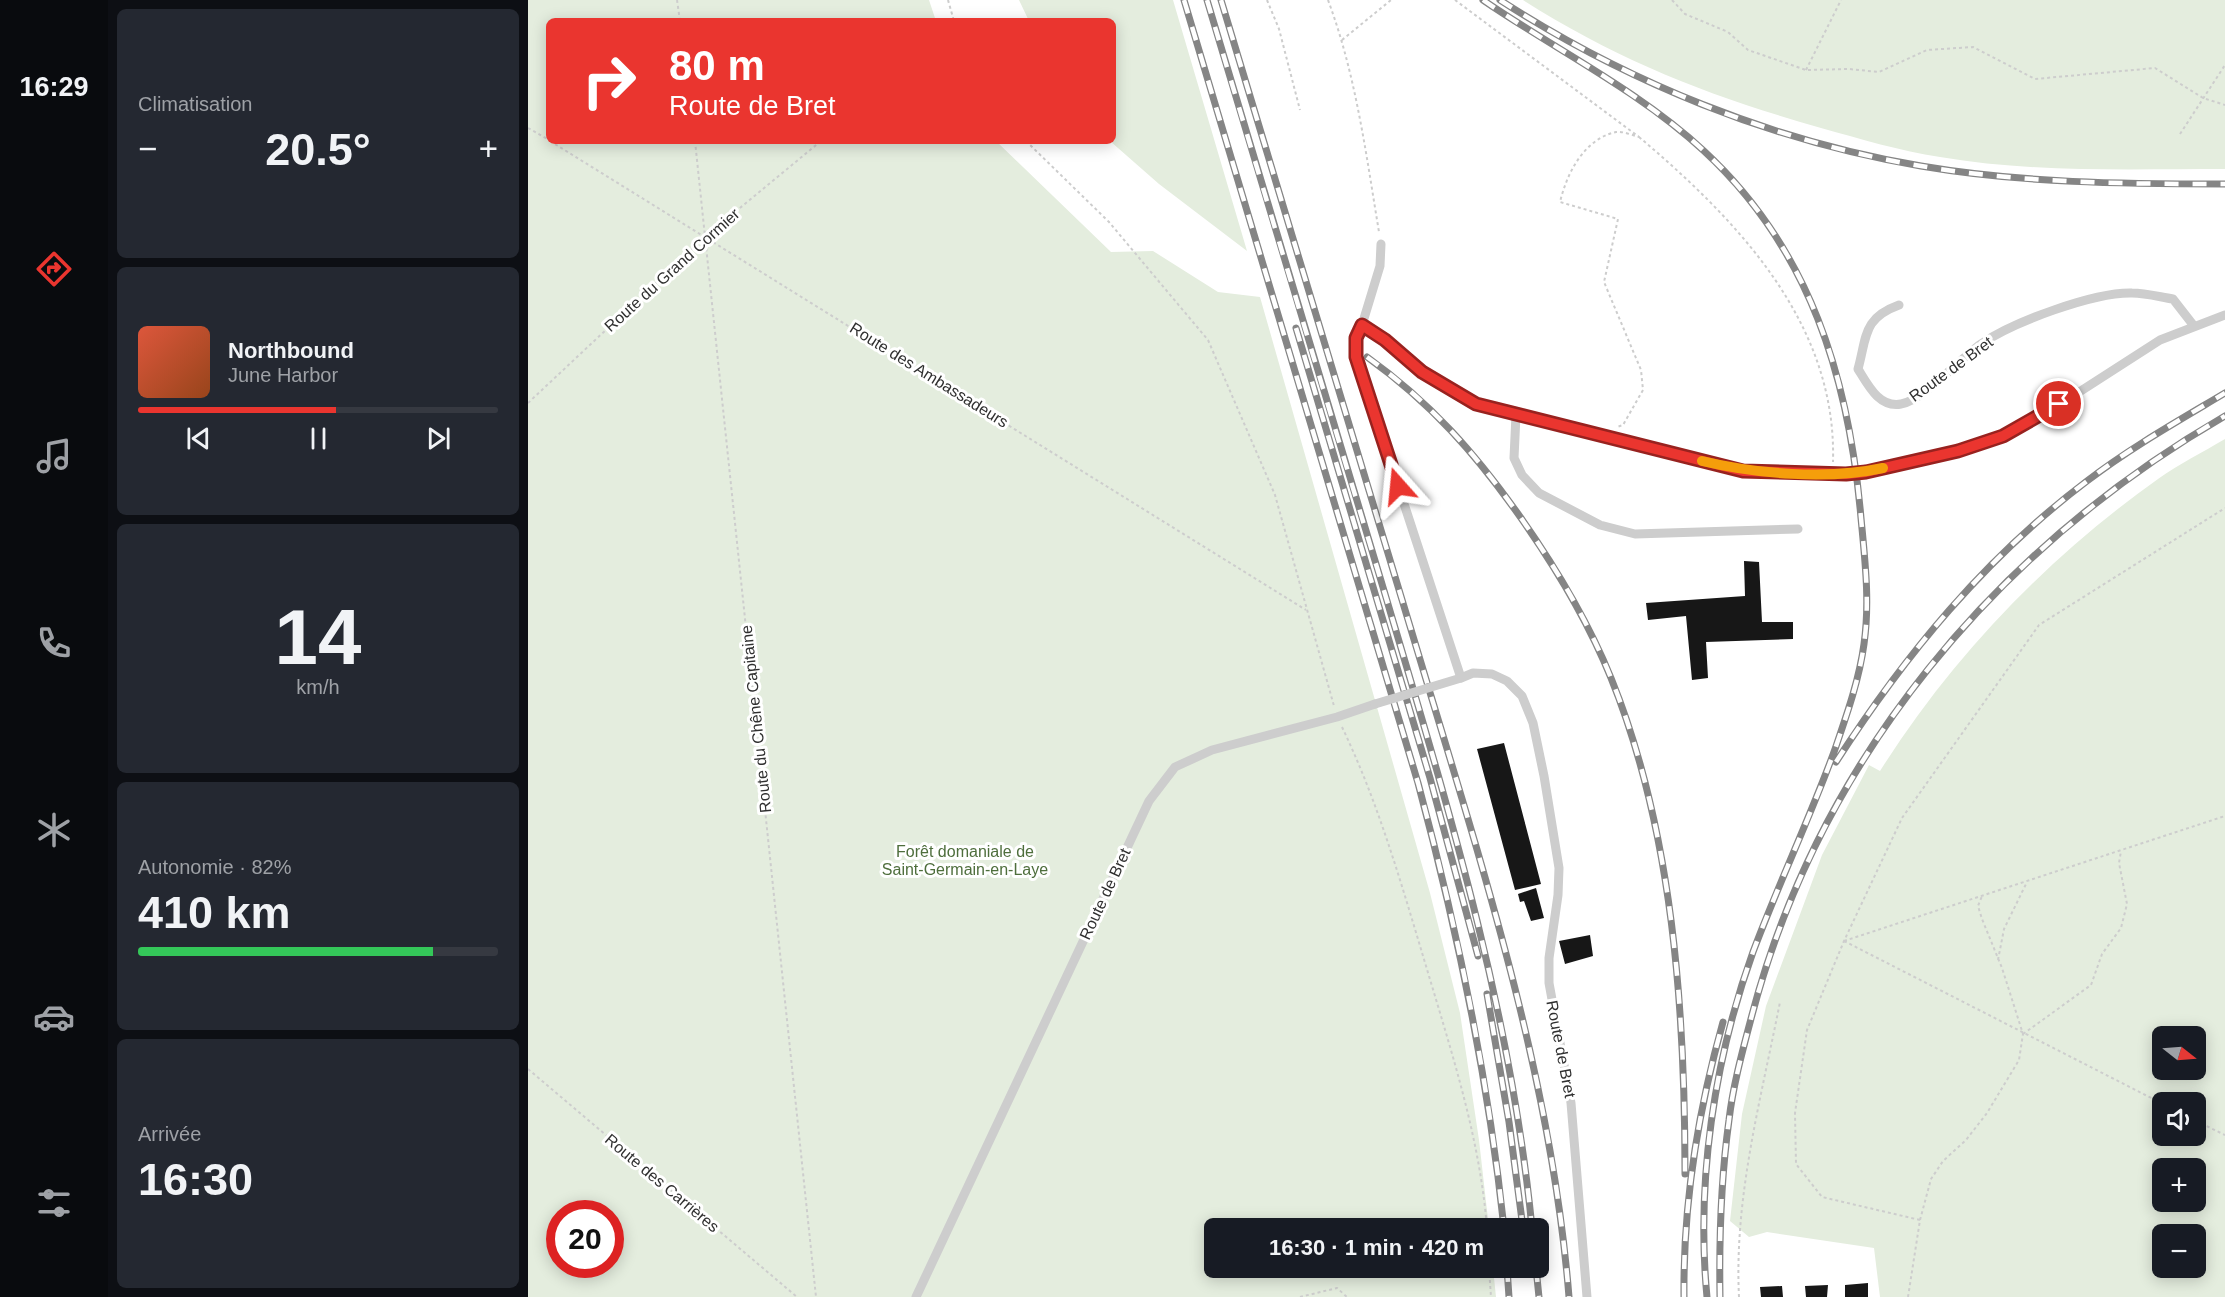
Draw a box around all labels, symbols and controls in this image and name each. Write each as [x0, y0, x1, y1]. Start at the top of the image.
icon: right [570, 42, 648, 120]
text: 80 m [669, 42, 765, 89]
text: 16:29 [19, 72, 89, 102]
text: Route de Bret [669, 91, 836, 121]
text: Climatisation [138, 93, 252, 115]
text: 20.5° [265, 124, 371, 175]
text: − [138, 130, 157, 167]
text: + [479, 130, 498, 167]
street label: Route du Grand Cormier [601, 205, 743, 335]
icon: directions [33, 248, 75, 290]
street label: Route des Ambassadeurs [847, 319, 1011, 431]
street label: Route de Bret [1906, 333, 1996, 405]
text: Northbound [228, 338, 354, 363]
text: June Harbor [228, 364, 338, 386]
pin [2033, 378, 2084, 429]
icon: arrive [2042, 387, 2075, 420]
icon: previous [182, 422, 215, 455]
icon: pause [302, 422, 335, 455]
icon: next [422, 422, 455, 455]
icon: music [33, 435, 75, 477]
position arrow [1366, 454, 1430, 518]
text: 14 [275, 593, 361, 681]
icon: phone [33, 622, 75, 664]
street label: Route du Chêne Capitaine [738, 624, 774, 814]
text: km/h [296, 676, 340, 698]
icon: climate [33, 809, 75, 851]
park label: Forêt domaniale de Saint-Germain-en-Laye [882, 843, 1048, 878]
street label: Route de Bret [1076, 845, 1134, 942]
text: Autonomie · 82% [138, 856, 291, 878]
text: 410 km [138, 887, 291, 938]
icon: car [33, 996, 75, 1038]
street label: Route de Bret [1543, 999, 1579, 1100]
north arrow [2152, 1026, 2206, 1080]
map controls [2152, 1026, 2206, 1278]
button: sound [2152, 1092, 2206, 1146]
text: Arrivée [138, 1123, 201, 1145]
street label: Route des Carrières [602, 1130, 722, 1236]
text: 16:30 [138, 1154, 253, 1205]
button: + [2152, 1158, 2206, 1212]
icon: filters [33, 1182, 75, 1224]
speed limit sign: 20 [546, 1200, 624, 1278]
button: − [2152, 1224, 2206, 1278]
text: 16:30 · 1 min · 420 m [1269, 1235, 1484, 1260]

